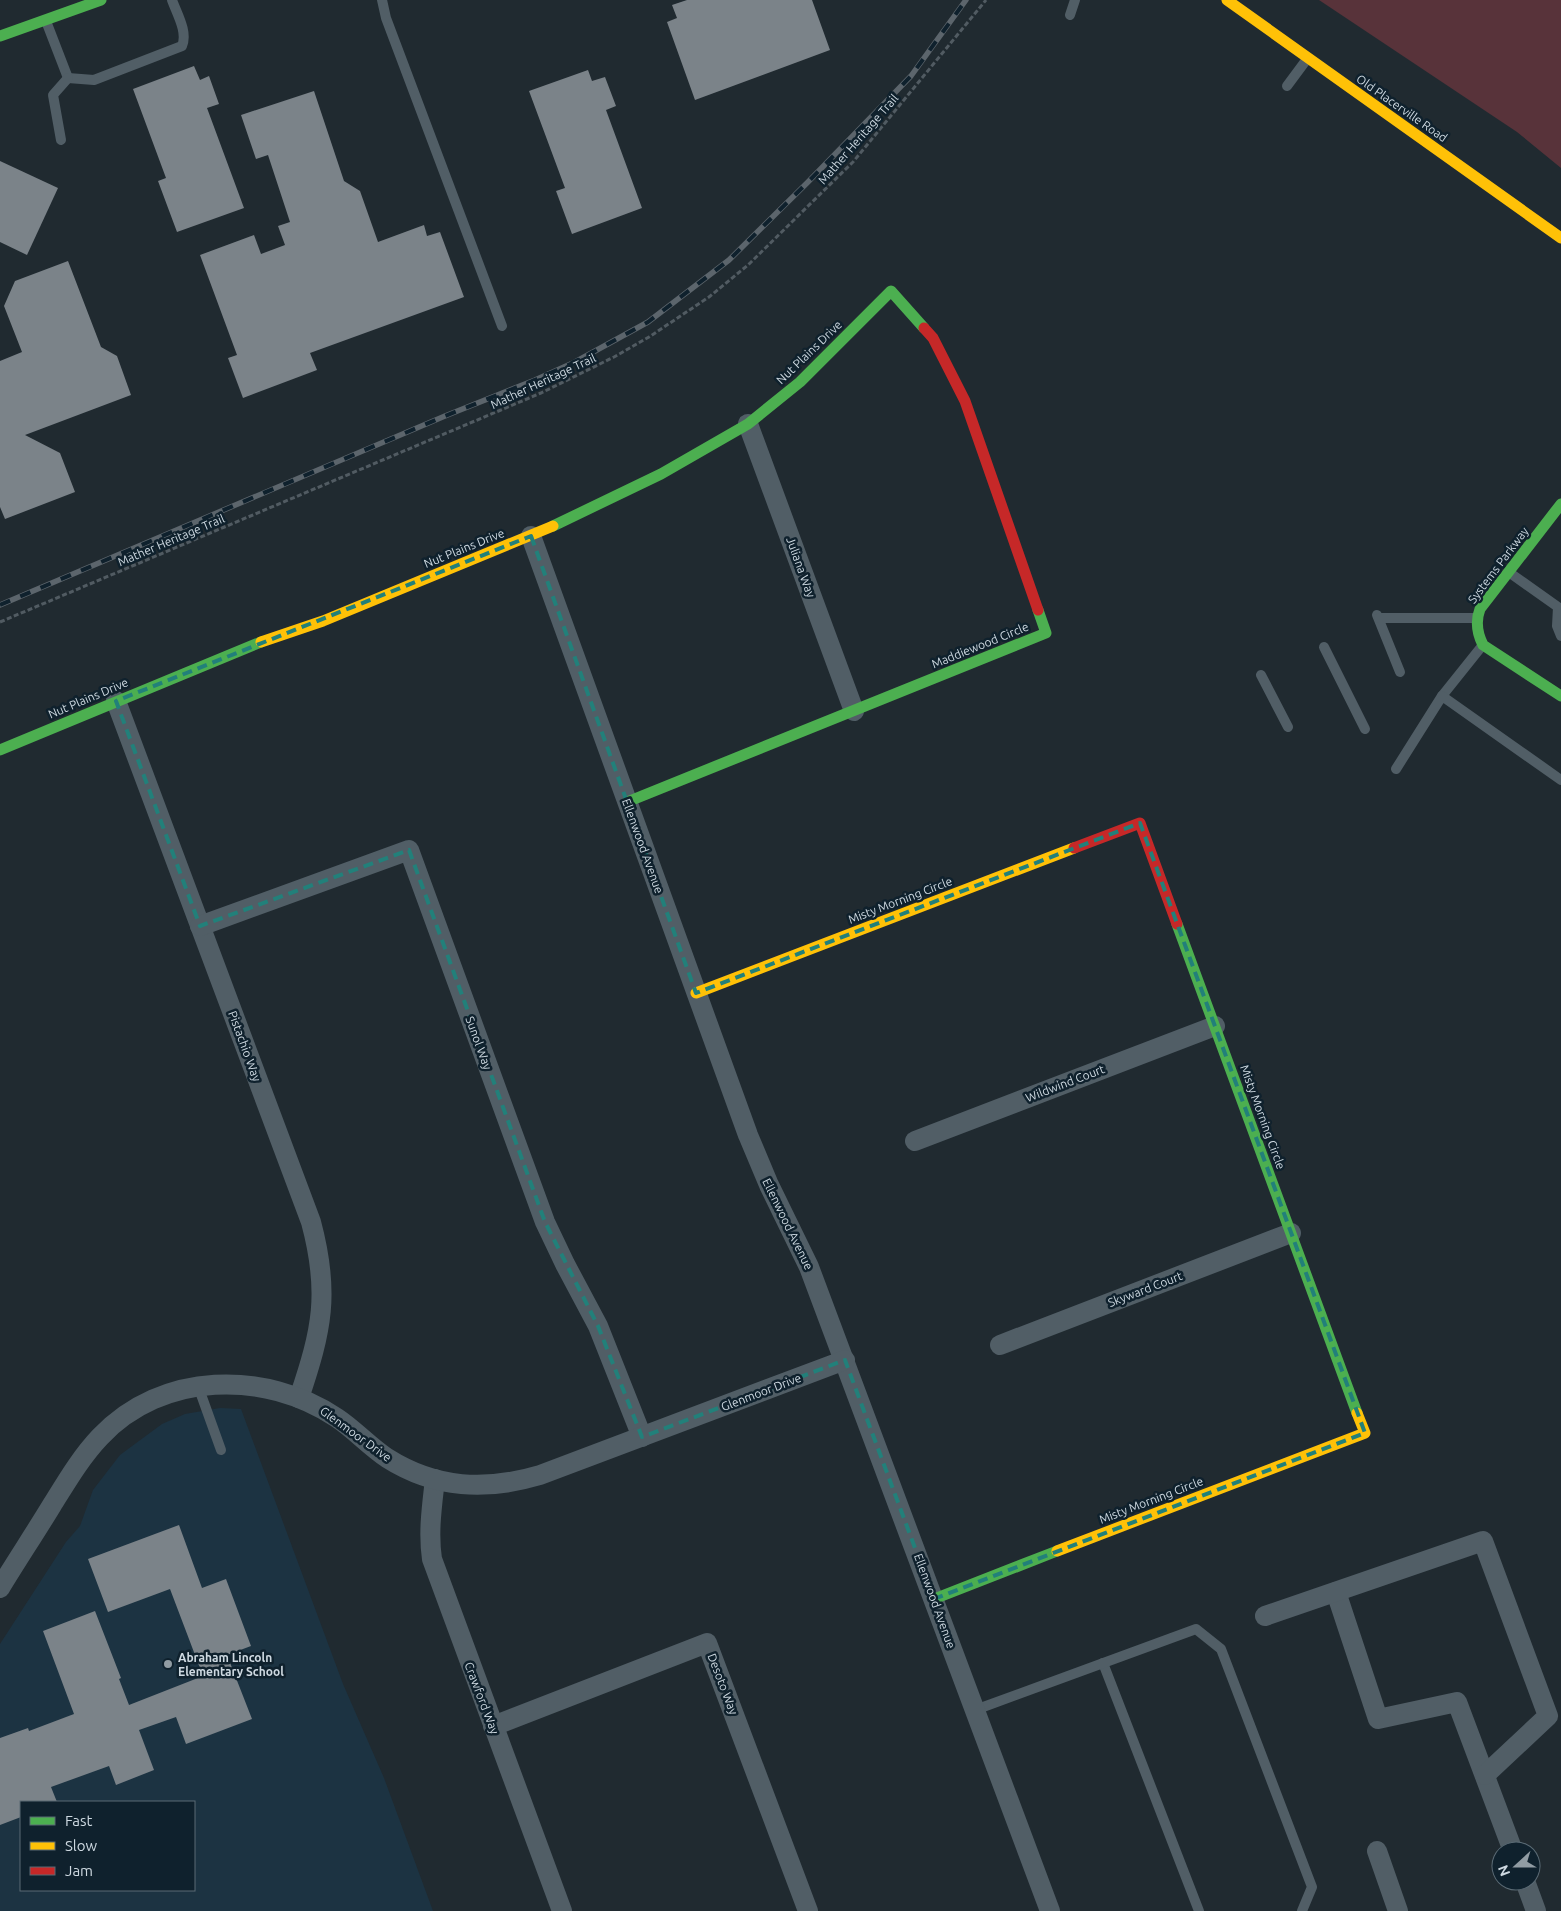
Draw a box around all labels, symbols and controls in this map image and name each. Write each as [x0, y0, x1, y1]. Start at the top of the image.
street label: Old Placerville Road [1354, 72, 1450, 144]
street label: Mather Heritage Trail [815, 91, 901, 187]
street label: Nut Plains Drive [774, 318, 844, 386]
street label: Mather Heritage Trail [488, 351, 598, 411]
street label: Mather Heritage Trail [116, 512, 226, 568]
street label: Systems Parkway [1465, 524, 1531, 606]
street label: Nut Plains Drive [422, 526, 506, 570]
street label: Juliana Way [784, 535, 818, 599]
street label: Maddiewood Circle [930, 620, 1030, 670]
street label: Nut Plains Drive [46, 675, 130, 721]
street label: Ellenwood Avenue [620, 797, 666, 895]
street label: Misty Morning Circle [846, 874, 954, 926]
street label: Pistachio Way [226, 1009, 264, 1083]
street label: Sunol Way [463, 1015, 495, 1072]
street label: Wildwind Court [1024, 1062, 1107, 1104]
street label: Misty Morning Circle [1238, 1063, 1288, 1171]
street label: Ellenwood Avenue [760, 1176, 816, 1272]
street label: Skyward Court [1106, 1269, 1184, 1309]
street label: Glenmoor Drive [719, 1371, 803, 1413]
street label: Glenmoor Drive [318, 1404, 394, 1464]
street label: Misty Morning Circle [1097, 1474, 1205, 1526]
street label: Ellenwood Avenue [912, 1552, 958, 1650]
place label: Abraham Lincoln Elementary School [178, 1651, 284, 1678]
street label: Desoto Way [705, 1652, 741, 1717]
marker: Abraham Lincoln Elementary School [162, 1658, 174, 1670]
street label: Crawford Way [462, 1660, 502, 1736]
legend [20, 1801, 195, 1891]
text: Fast [65, 1812, 93, 1829]
text: Slow [65, 1837, 98, 1854]
north arrow [1491, 1841, 1541, 1891]
text: Jam [65, 1862, 93, 1879]
text: N [1495, 1863, 1513, 1878]

